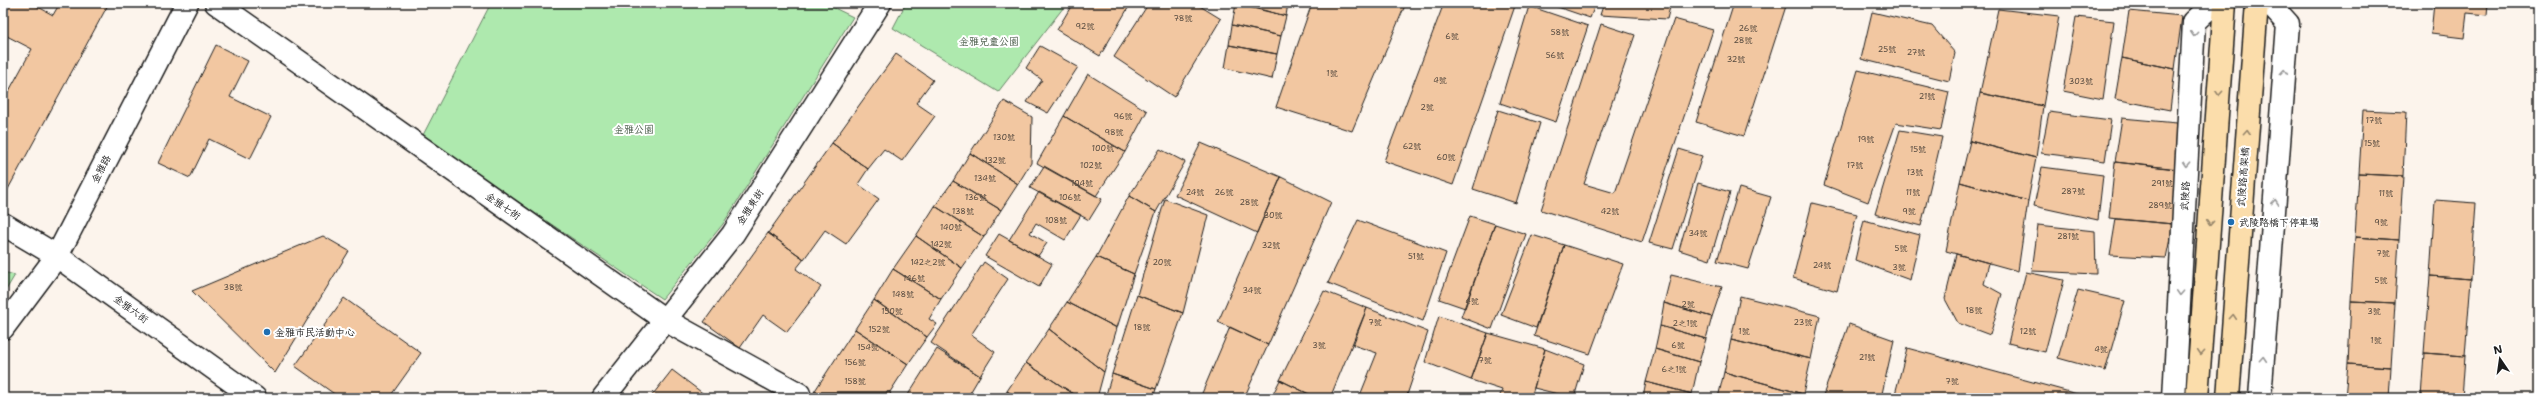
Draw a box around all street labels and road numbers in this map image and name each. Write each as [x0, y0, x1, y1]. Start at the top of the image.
street label: 武陵路高架橋 [2234, 147, 2252, 207]
street label: 金雅路 [88, 153, 114, 185]
street label: 武陵路 [2178, 181, 2192, 211]
street label: 金雅東街 [734, 187, 766, 227]
street label: 金雅七街 [483, 189, 523, 223]
street label: 金雅六街 [111, 292, 151, 326]

